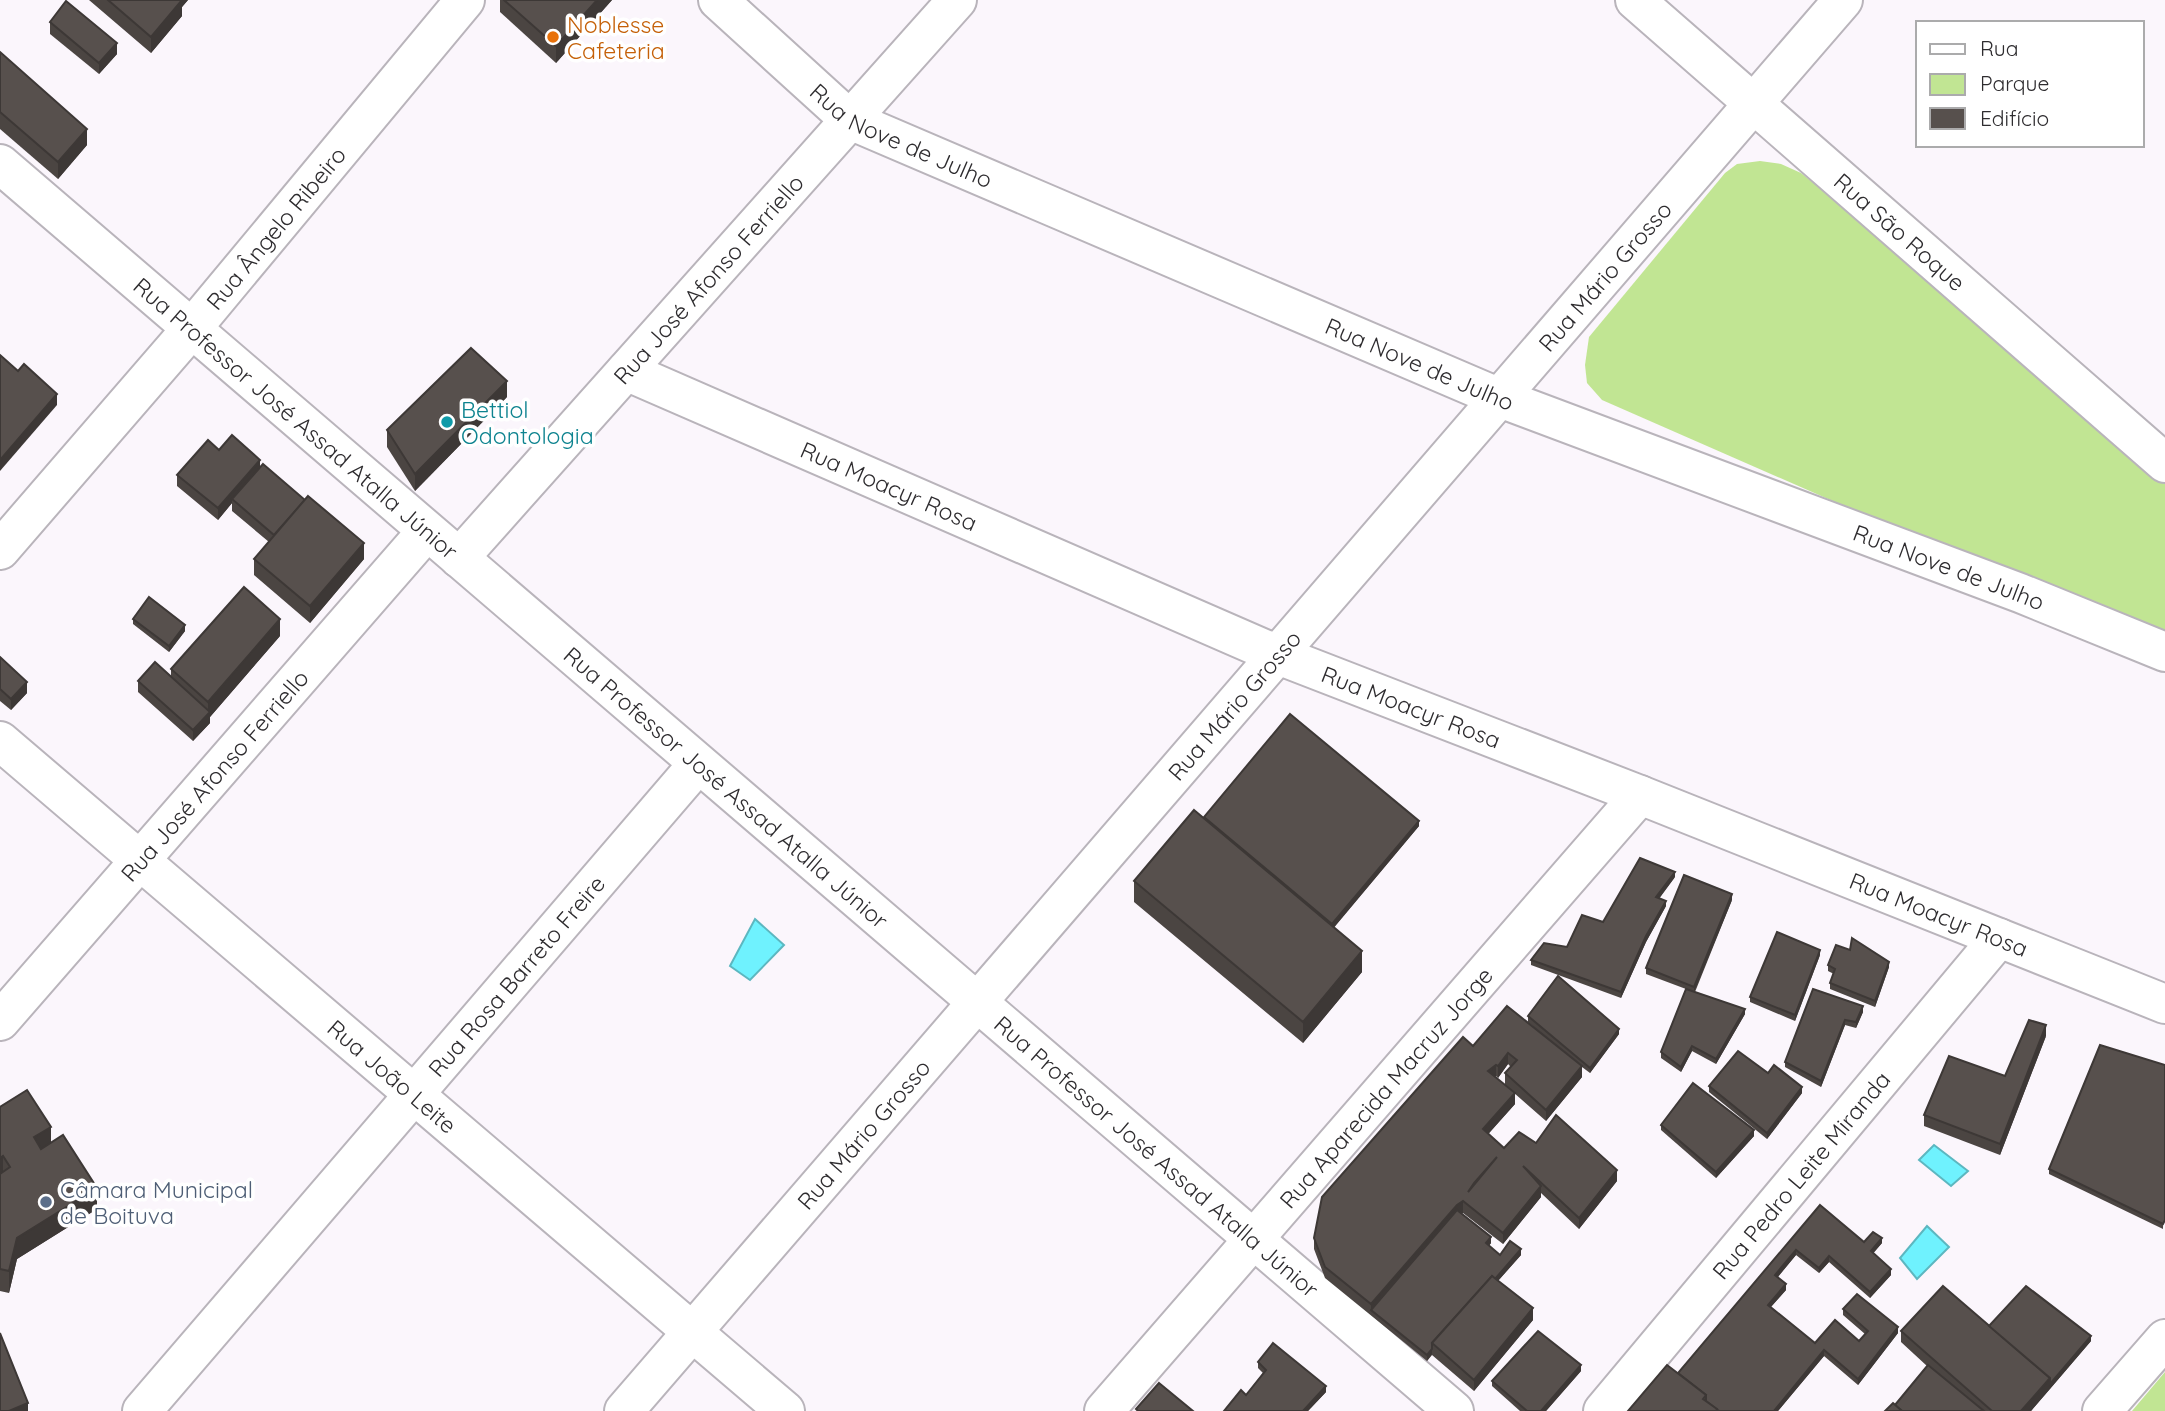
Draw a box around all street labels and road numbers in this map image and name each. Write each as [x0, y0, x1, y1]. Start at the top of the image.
street label: Rua Nove de Julho [804, 77, 997, 194]
street label: Rua Ângelo Ribeiro [199, 140, 352, 315]
street label: Rua São Roque [1828, 166, 1972, 297]
street label: Rua José Afonso Ferriello [607, 168, 809, 390]
street label: Rua Mário Grosso [1532, 195, 1677, 357]
street label: Rua Professor José Assad Atalla Júnior [128, 271, 464, 565]
street label: Rua Nove de Julho [1321, 311, 1518, 416]
street label: Rua Moacyr Rosa [796, 434, 982, 537]
street label: Rua Nove de Julho [1849, 517, 2049, 616]
street label: Rua Mário Grosso [1161, 624, 1307, 786]
street label: Rua Professor José Assad Atalla Júnior [558, 640, 895, 934]
street label: Rua Moacyr Rosa [1318, 659, 1505, 754]
street label: Rua José Afonso Ferriello [114, 663, 314, 887]
street label: Rua Moacyr Rosa [1845, 865, 2032, 963]
street label: Rua Rosa Barreto Freire [422, 869, 611, 1082]
street label: Rua Aparecida Macruz Jorge [1273, 961, 1498, 1214]
street label: Rua Professor José Assad Atalla Júnior [989, 1009, 1325, 1303]
street label: Rua João Leite [322, 1013, 463, 1139]
street label: Rua Mário Grosso [790, 1053, 936, 1215]
street label: Rua Pedro Leite Miranda [1705, 1065, 1896, 1285]

